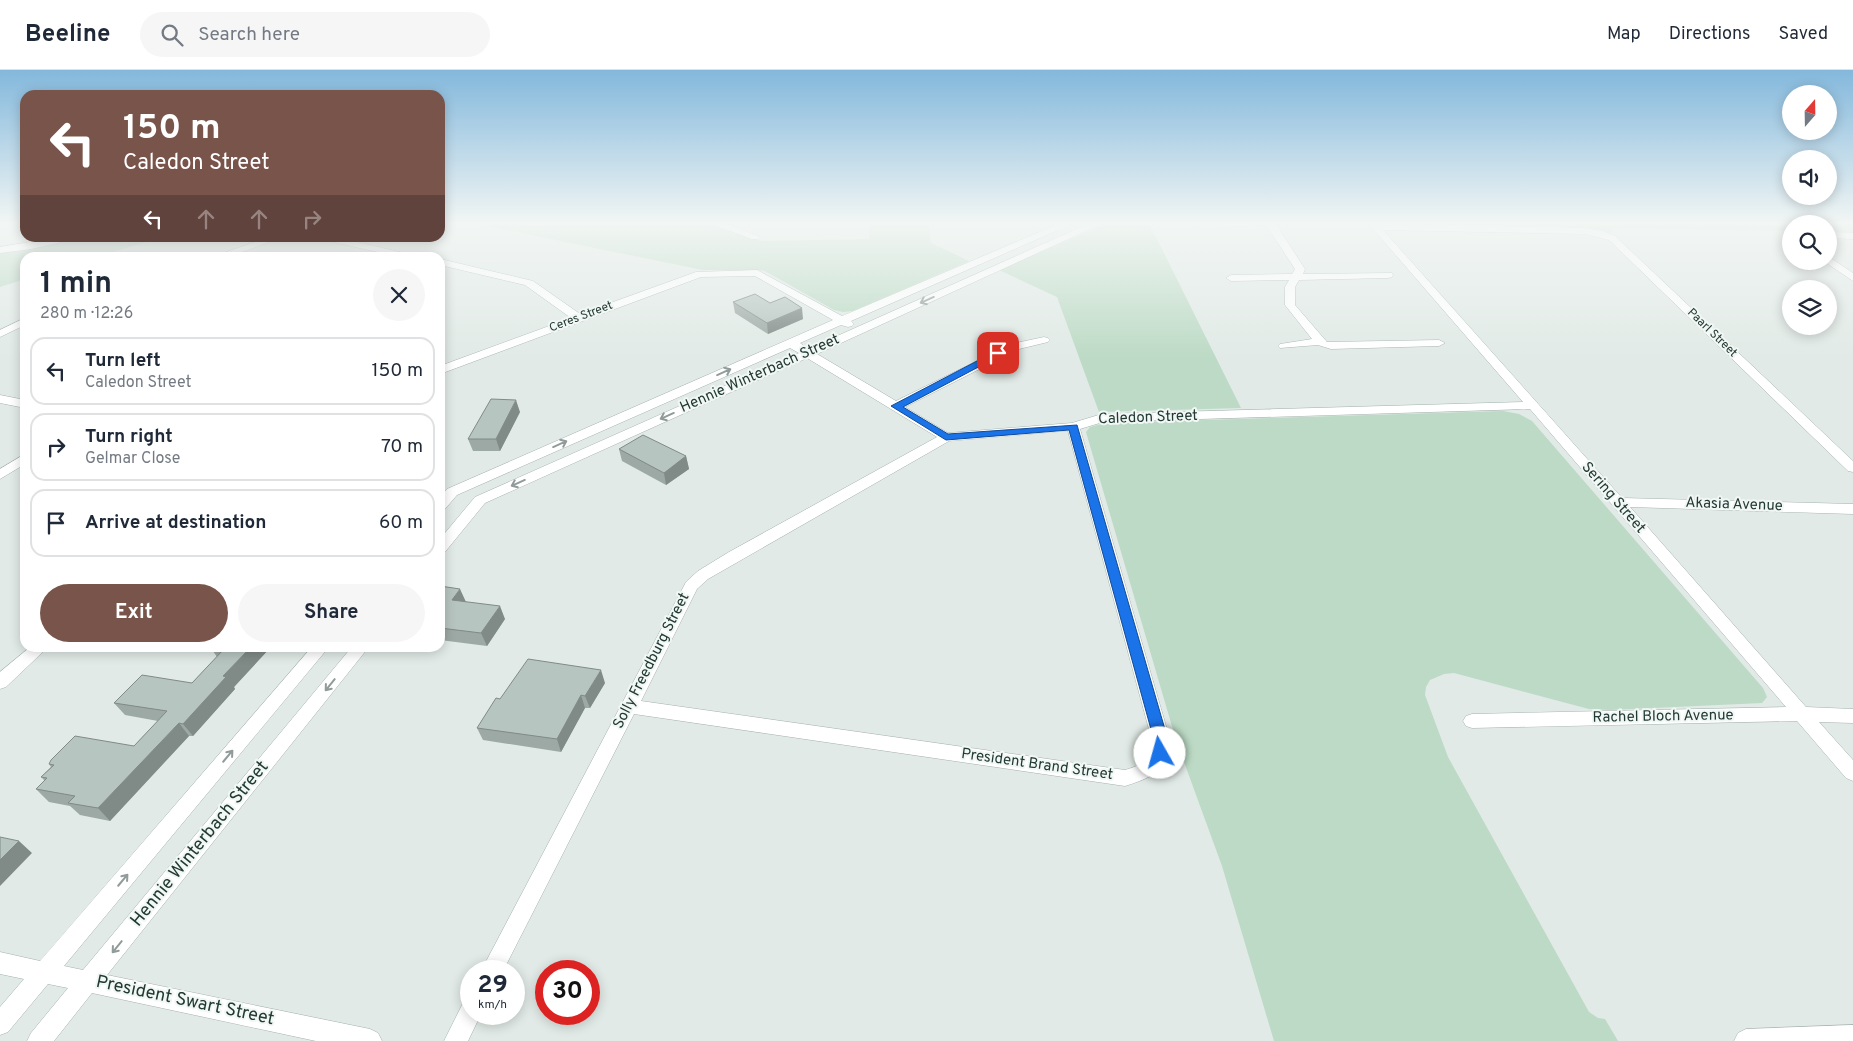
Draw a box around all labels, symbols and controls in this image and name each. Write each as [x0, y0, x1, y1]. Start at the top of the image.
search box [140, 12, 490, 57]
text: Beeline [25, 20, 110, 50]
icon: search [158, 21, 186, 49]
text: Search here [198, 23, 300, 47]
text: Map [1607, 23, 1641, 46]
text: Directions [1669, 23, 1751, 46]
text: Saved [1779, 23, 1828, 46]
north arrow [1782, 85, 1838, 140]
map controls [1782, 85, 1837, 335]
text: 150 m [123, 107, 221, 151]
icon: left [40, 110, 105, 175]
text: Caledon Street [123, 150, 269, 177]
button: sound [1782, 150, 1837, 205]
icon: left [139, 205, 167, 233]
icon: ahead [192, 205, 220, 233]
icon: ahead [245, 205, 273, 233]
icon: right [298, 205, 326, 233]
button: search [1782, 215, 1837, 270]
text: 1 min [40, 266, 112, 303]
button: close [373, 269, 425, 321]
button: layers [1782, 280, 1837, 335]
one-way arrow [919, 296, 934, 305]
street label: Ceres Street [547, 298, 615, 336]
text: 280 m · 12:26 [40, 304, 133, 324]
street label: Paarl Street [1684, 305, 1740, 361]
street label: Hennie Winterbach Street [677, 330, 843, 418]
pin [977, 332, 1019, 374]
icon: arrive [984, 339, 1012, 367]
text: Turn left [85, 349, 161, 373]
icon: left [42, 357, 70, 385]
text: 150 m [371, 359, 423, 383]
one-way arrow [716, 366, 731, 376]
text: Caledon Street [85, 373, 192, 393]
street label: Caledon Street [1098, 407, 1198, 429]
one-way arrow [660, 412, 675, 422]
text: Turn right [85, 425, 173, 449]
icon: right [42, 433, 70, 461]
text: 70 m [381, 435, 423, 459]
one-way arrow [552, 439, 567, 449]
text: Gelmar Close [85, 449, 180, 469]
street label: Sering Street [1577, 458, 1649, 538]
one-way arrow [511, 479, 526, 488]
street label: Akasia Avenue [1685, 494, 1783, 516]
icon: arrive [42, 509, 70, 537]
text: Arrive at destination [85, 511, 266, 535]
text: 60 m [379, 511, 423, 535]
button: Exit [40, 584, 228, 642]
button: Share [238, 584, 425, 642]
street label: Solly Freedburg Street [609, 590, 695, 732]
one-way arrow [324, 679, 335, 692]
street label: Rachel Bloch Avenue [1592, 706, 1734, 728]
position arrow [1133, 726, 1185, 778]
street label: President Brand Street [960, 745, 1114, 785]
one-way arrow [222, 750, 234, 763]
street label: Hennie Winterbach Street [126, 756, 274, 932]
one-way arrow [117, 874, 128, 887]
one-way arrow [111, 940, 122, 953]
speed limit sign: 30 [535, 960, 600, 1025]
text: 29 [477, 970, 508, 1002]
street label: President Swart Street [94, 971, 276, 1031]
text: km/h [478, 997, 507, 1013]

